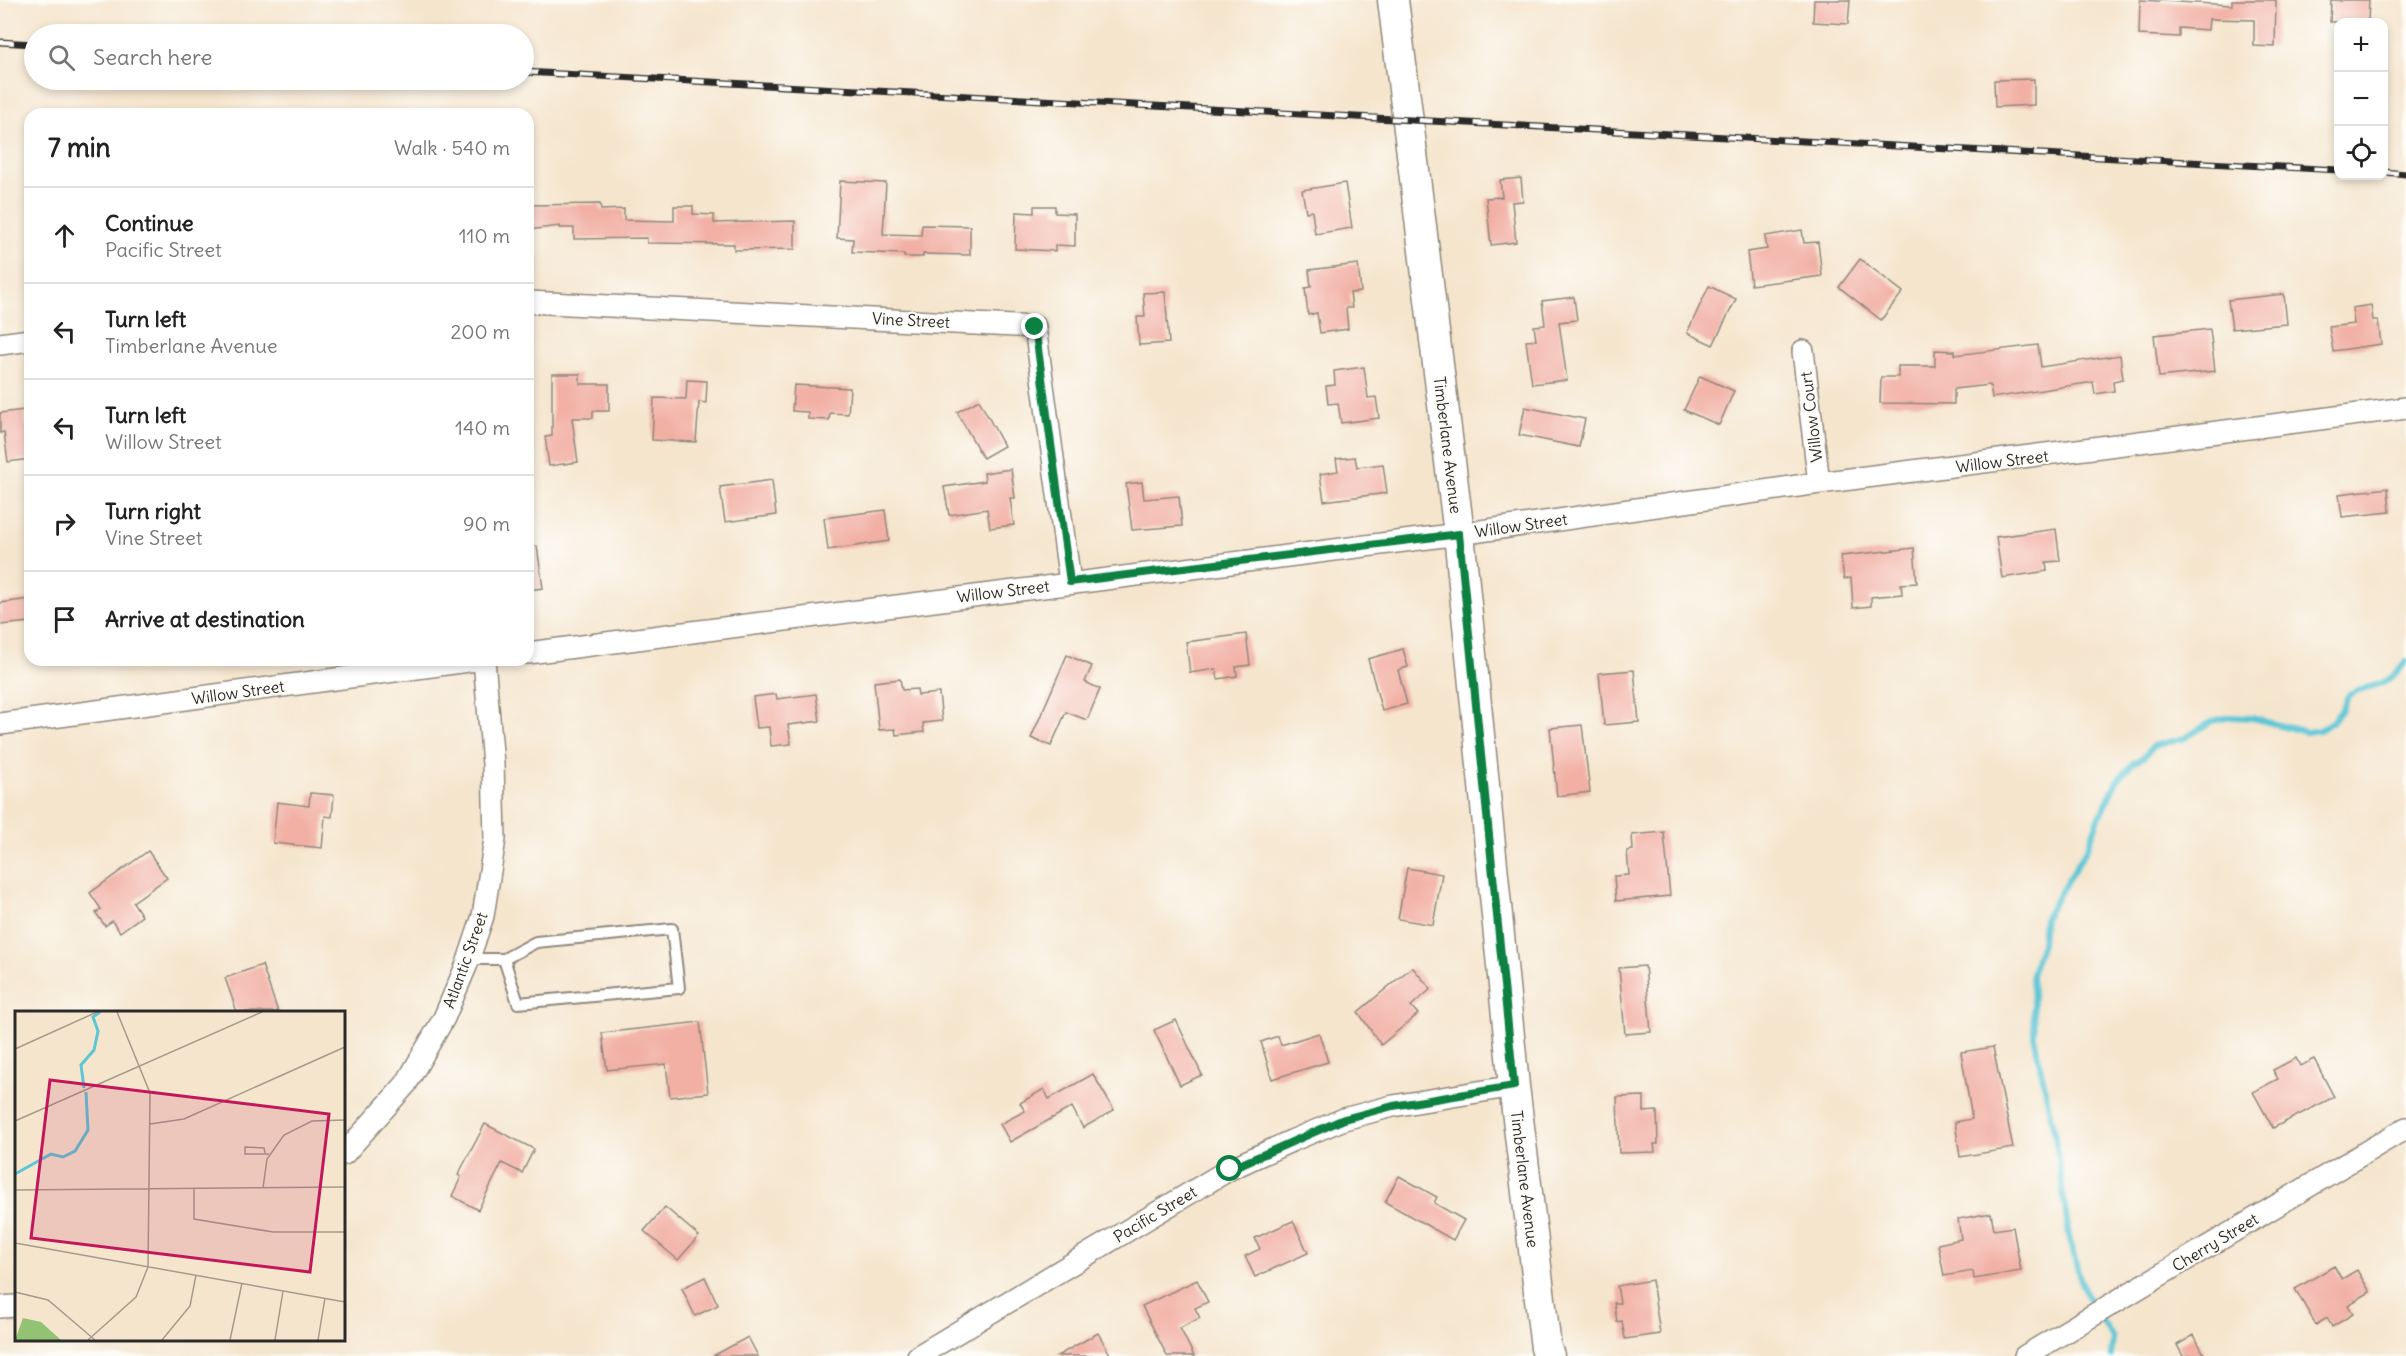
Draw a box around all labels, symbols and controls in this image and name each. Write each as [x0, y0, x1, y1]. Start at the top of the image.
map controls [2334, 18, 2388, 180]
button: + [2334, 18, 2388, 72]
search box [24, 24, 534, 90]
icon: search [45, 41, 78, 74]
text: Search here [93, 43, 212, 71]
button: − [2334, 72, 2388, 126]
button: locate [2334, 126, 2388, 180]
text: 7 min [48, 131, 111, 164]
text: Walk · 540 m [394, 135, 510, 160]
text: Continue [105, 209, 194, 237]
icon: ahead [48, 219, 81, 252]
text: 110 m [459, 223, 510, 248]
text: Pacific Street [105, 237, 222, 262]
text: Turn left [105, 305, 186, 333]
street label: Vine Street [872, 308, 951, 332]
route end [1021, 313, 1047, 339]
icon: left [48, 315, 81, 348]
text: 200 m [450, 319, 510, 344]
text: Timberlane Avenue [105, 333, 278, 358]
street label: Willow Court [1795, 370, 1826, 464]
street label: Timberlane Avenue [1430, 375, 1466, 515]
text: Turn left [105, 401, 186, 429]
icon: left [48, 411, 81, 444]
text: 140 m [455, 415, 510, 440]
text: Willow Street [105, 429, 222, 454]
street label: Willow Street [1954, 445, 2050, 477]
text: Turn right [105, 497, 201, 525]
icon: right [48, 507, 81, 540]
street label: Willow Street [1473, 509, 1569, 541]
text: 90 m [463, 511, 510, 536]
text: Vine Street [105, 525, 202, 550]
street label: Willow Street [955, 575, 1051, 607]
icon: arrive [48, 603, 81, 636]
text: Arrive at destination [105, 605, 305, 633]
street label: Willow Street [190, 676, 286, 708]
street label: Atlantic Street [438, 909, 492, 1011]
inset map [15, 1011, 345, 1341]
street label: Timberlane Avenue [1507, 1109, 1543, 1249]
route start [1216, 1155, 1242, 1181]
street label: Pacific Street [1110, 1181, 1201, 1247]
street label: Cherry Street [2168, 1208, 2262, 1276]

